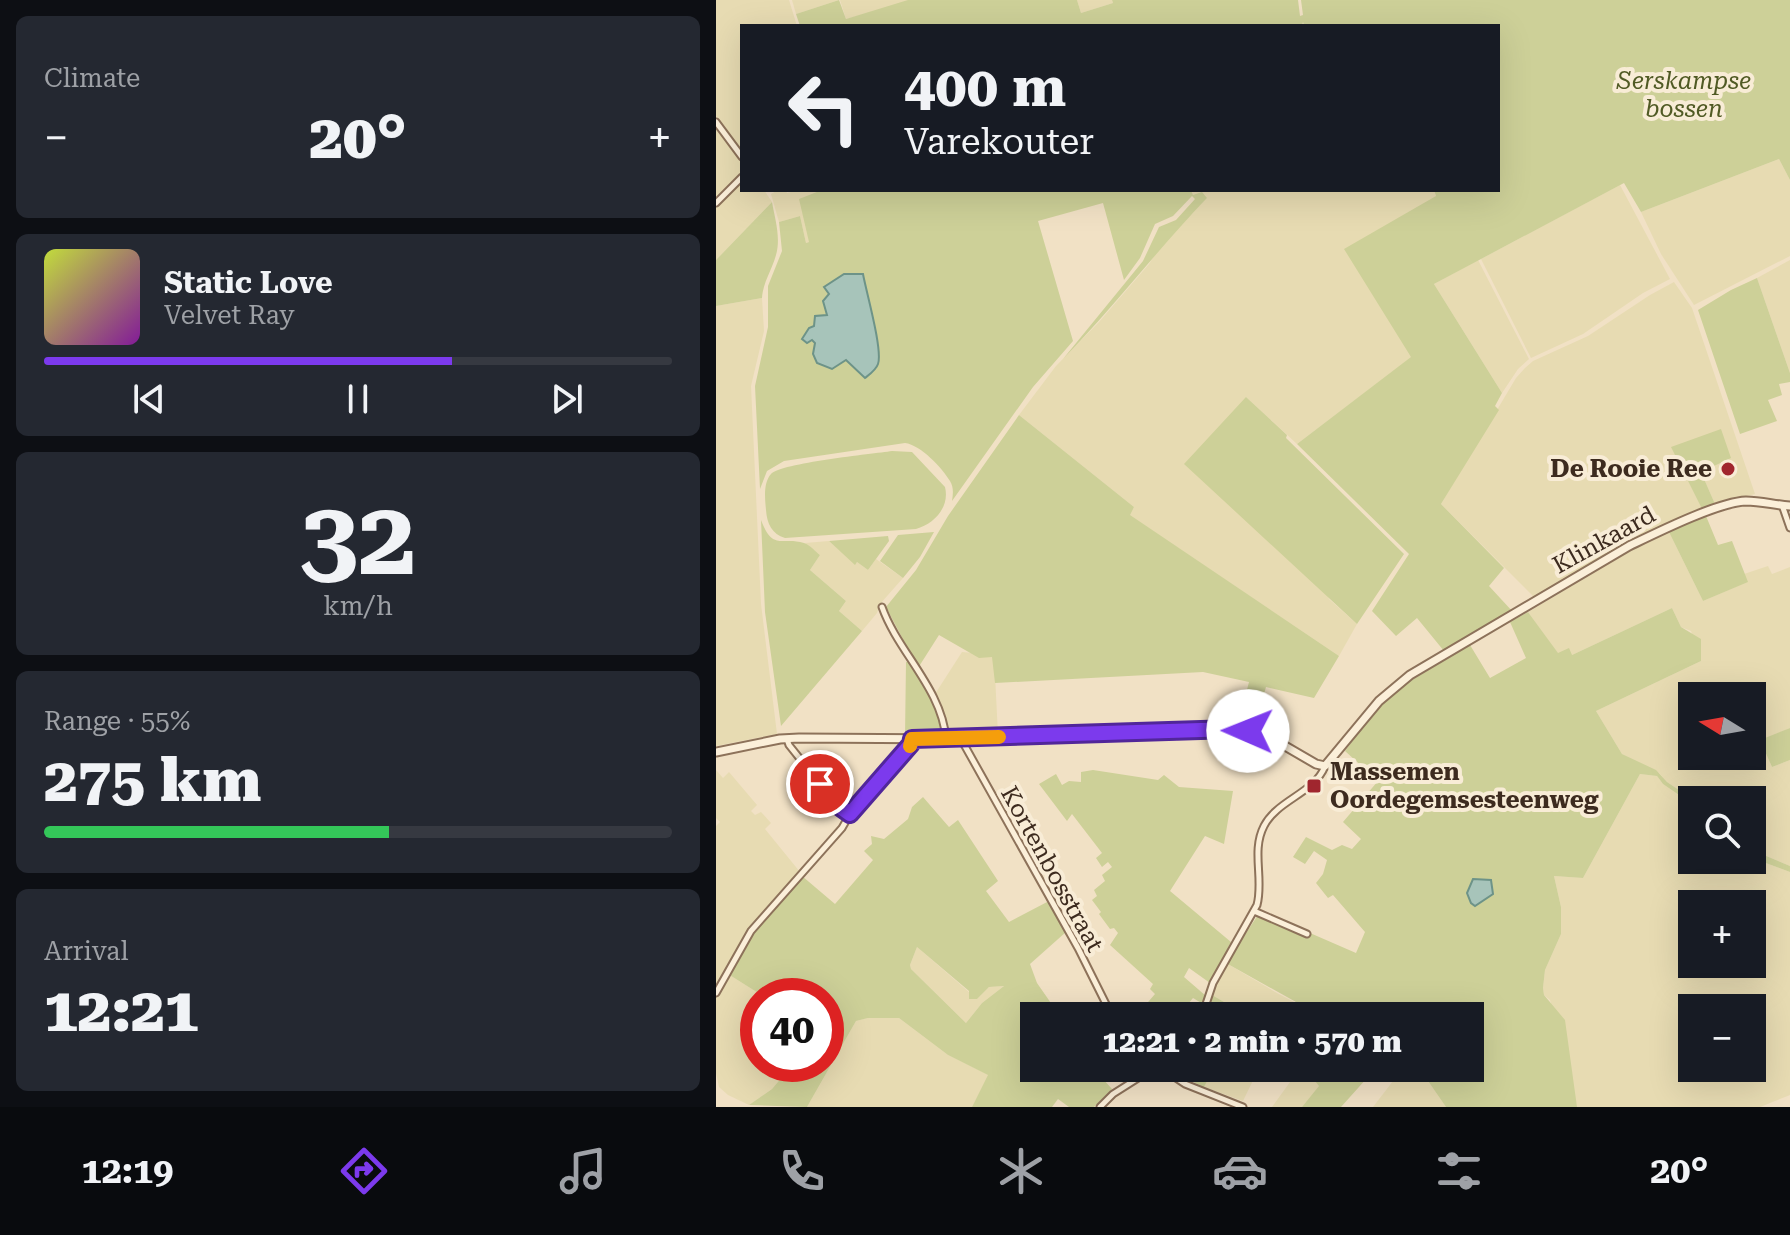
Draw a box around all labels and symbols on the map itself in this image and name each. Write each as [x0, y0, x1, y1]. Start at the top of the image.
park label: Serskampse bossen [1616, 67, 1751, 123]
place label: De Rooie Ree [1550, 455, 1712, 483]
marker: De Rooie Ree [1719, 460, 1737, 478]
street label: Klinkaard [1548, 500, 1660, 580]
north arrow [1678, 682, 1766, 770]
position arrow [1206, 689, 1290, 773]
pin [786, 750, 854, 818]
place label: Massemen Oordegemsesteenweg [1330, 758, 1599, 814]
marker: Massemen Oordegemsesteenweg [1305, 777, 1323, 795]
street label: Kortenbosstraat [995, 781, 1109, 957]
speed limit sign: 40 [740, 978, 844, 1082]

